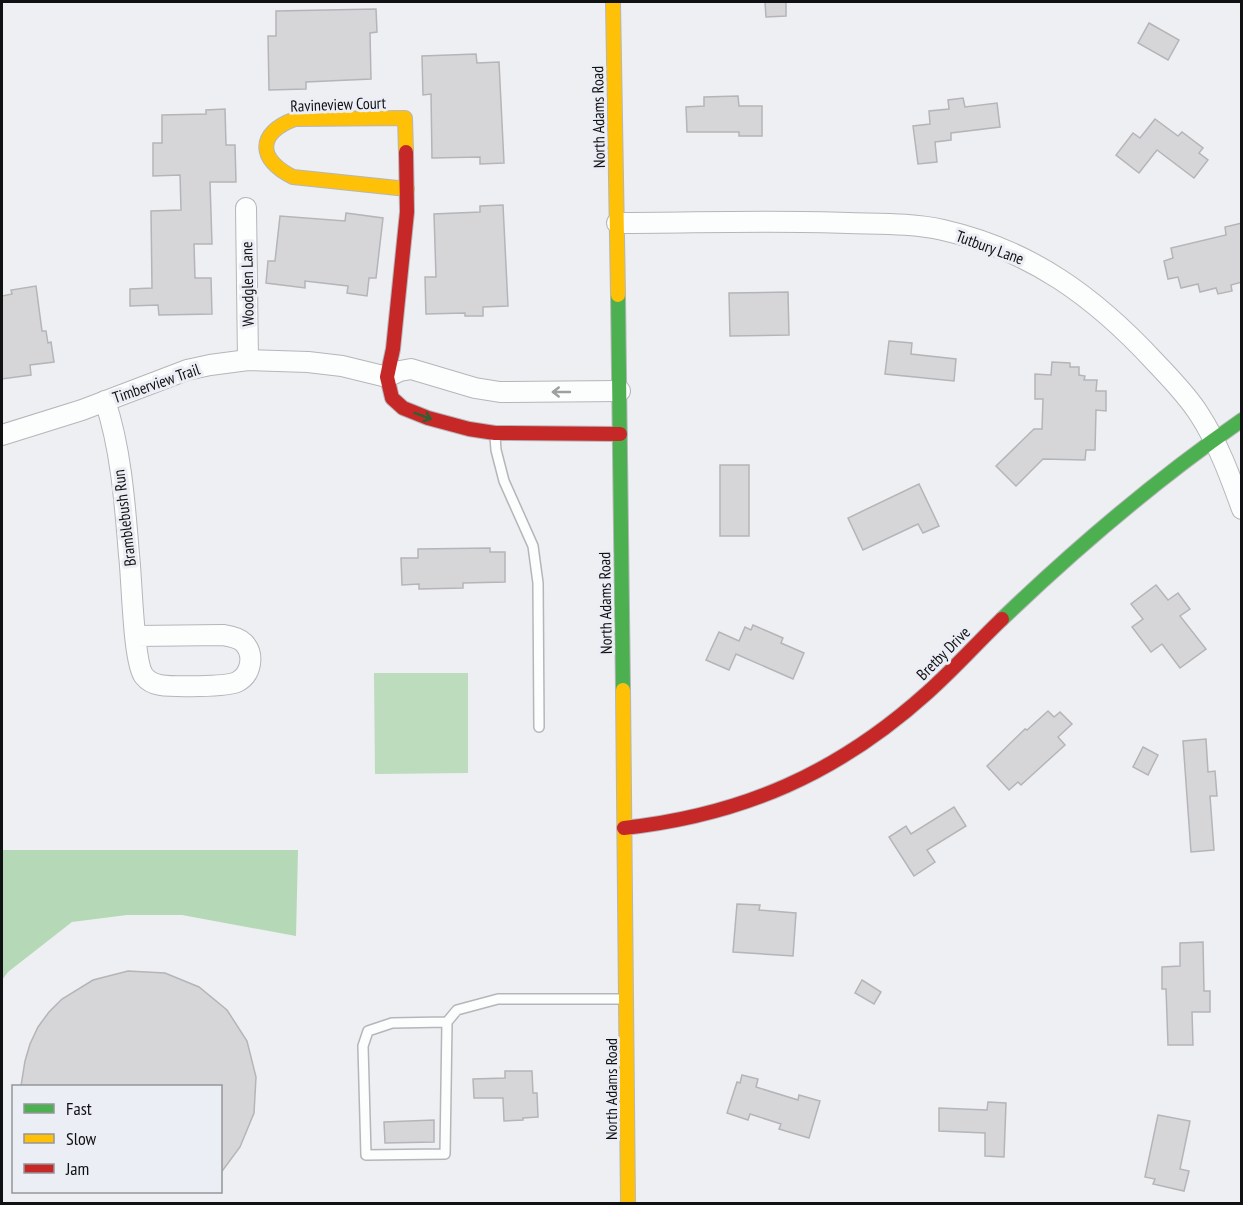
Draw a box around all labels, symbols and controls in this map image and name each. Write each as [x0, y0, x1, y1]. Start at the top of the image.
street label: North Adams Road [587, 66, 609, 168]
street label: Ravineview Court [290, 92, 387, 116]
street label: Tutbury Lane [953, 225, 1027, 269]
street label: Woodglen Lane [236, 241, 258, 327]
street label: Timberview Trail [110, 359, 203, 407]
one-way arrow [552, 386, 572, 398]
one-way arrow [413, 411, 432, 422]
street label: Bramblebush Run [108, 468, 140, 568]
street label: North Adams Road [594, 552, 616, 654]
street label: Bretby Drive [912, 622, 974, 684]
street label: North Adams Road [601, 1038, 621, 1140]
legend [12, 1085, 222, 1193]
text: Fast [66, 1097, 92, 1120]
text: Slow [66, 1127, 97, 1150]
text: Jam [65, 1157, 89, 1180]

